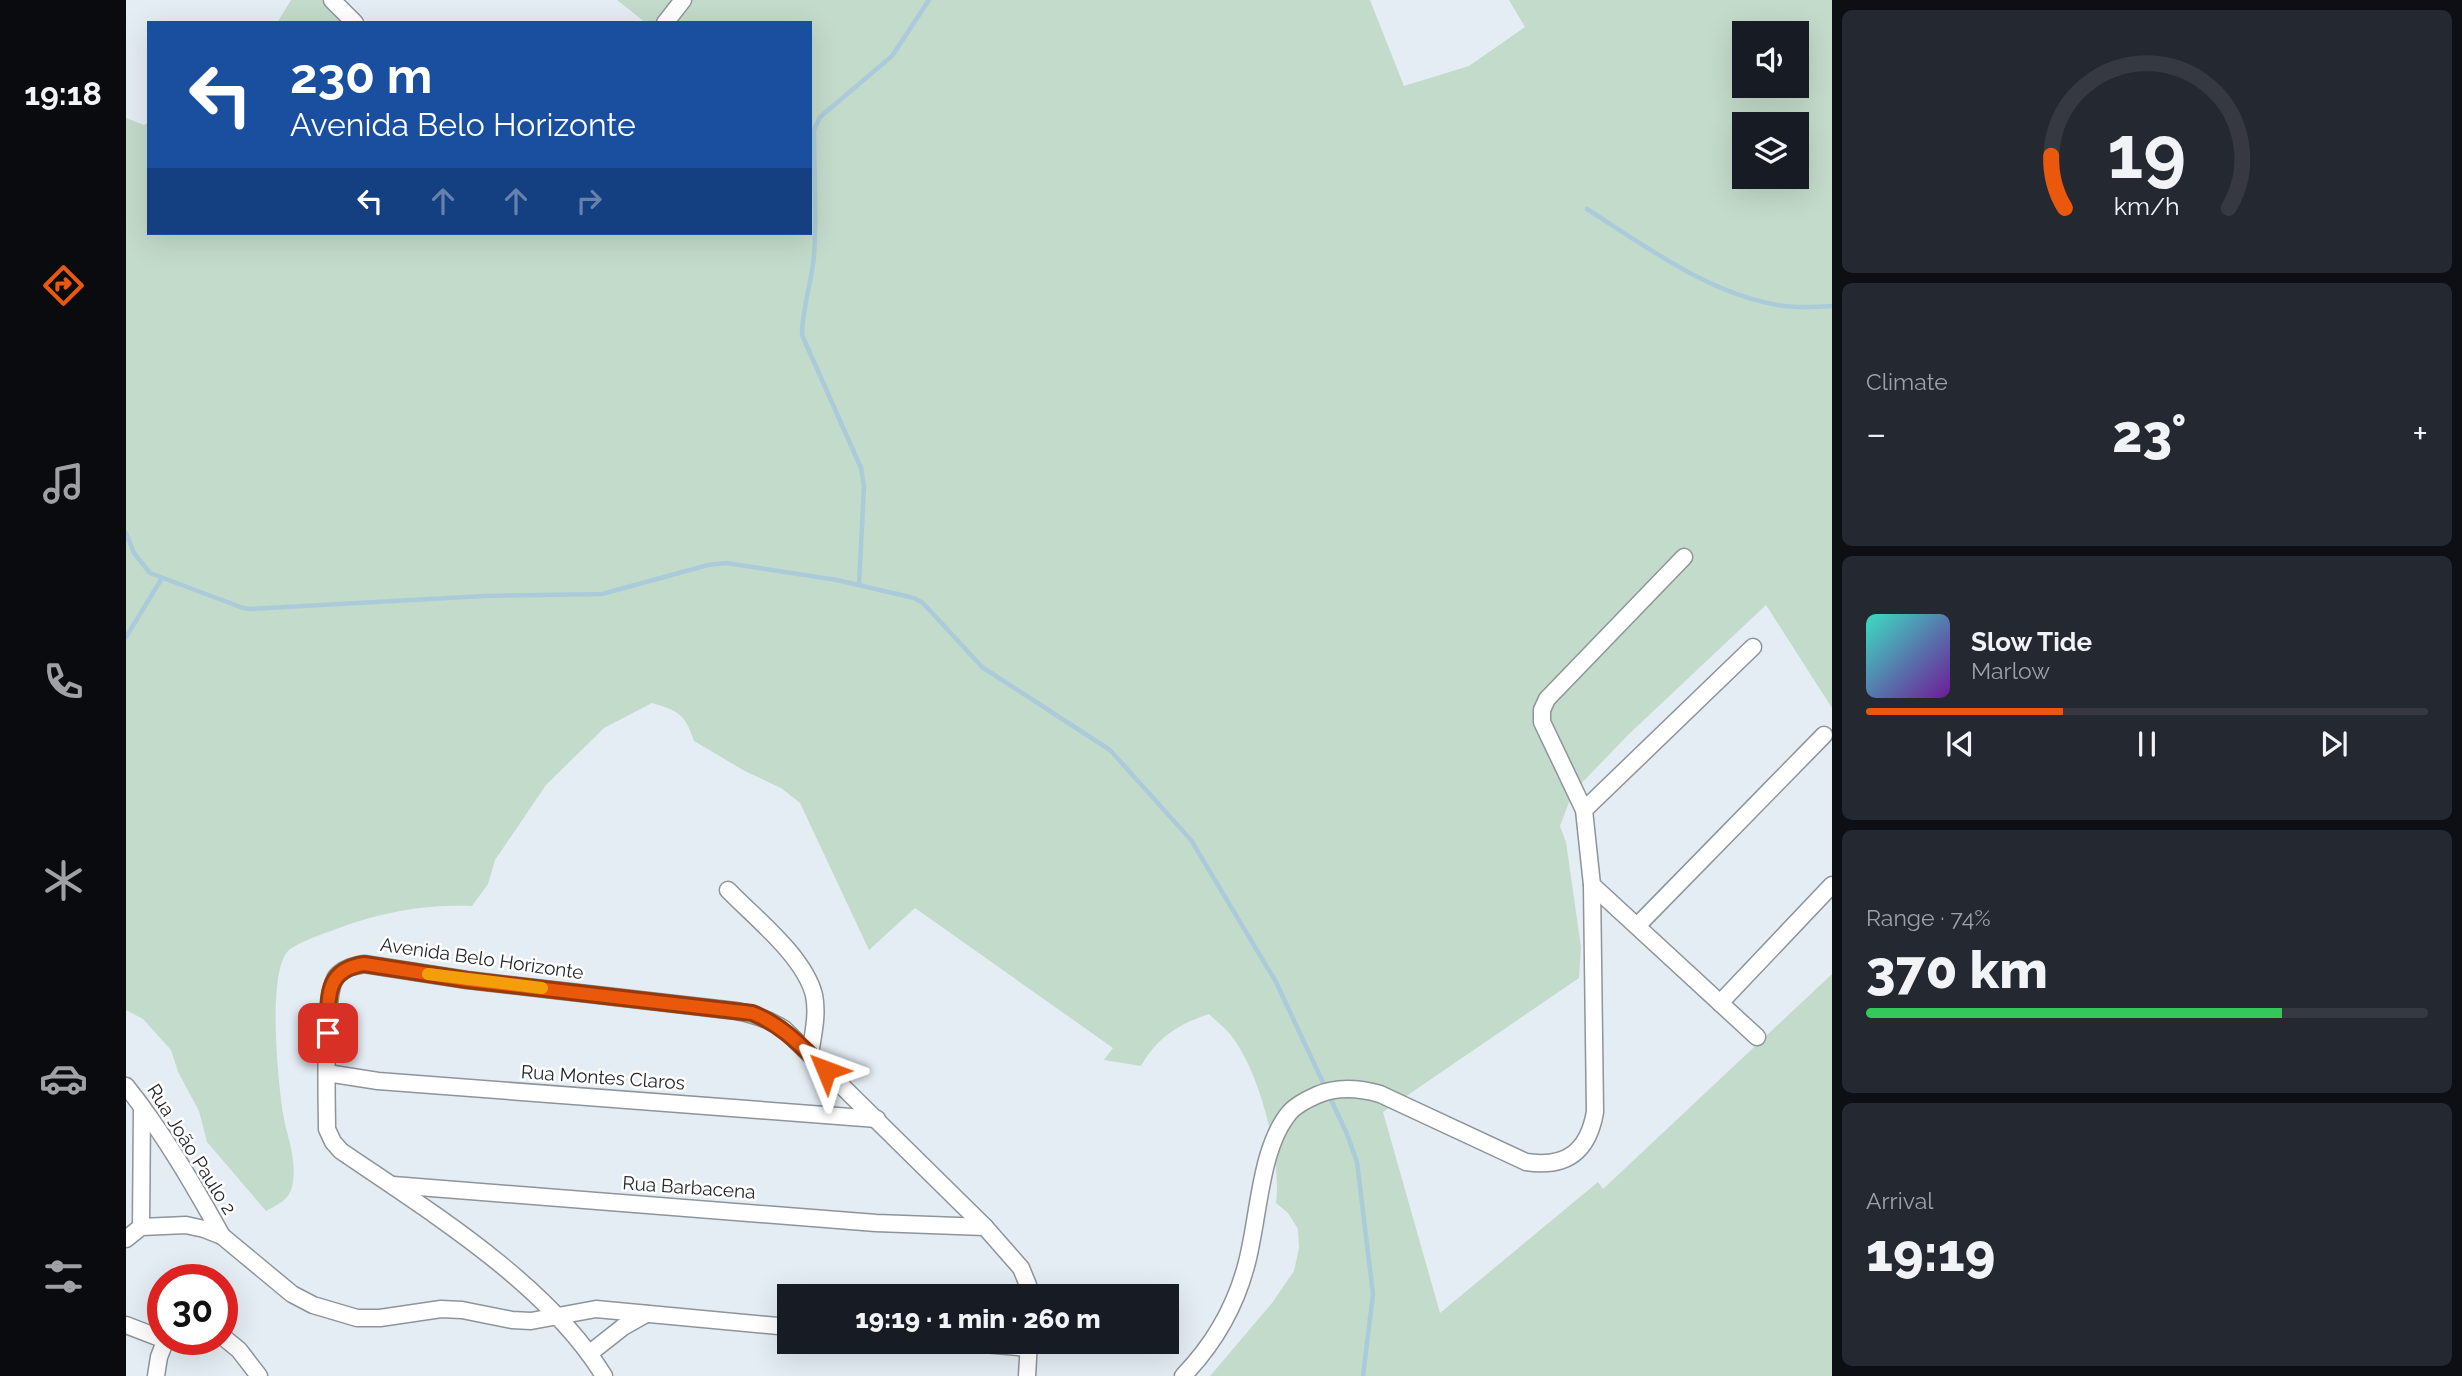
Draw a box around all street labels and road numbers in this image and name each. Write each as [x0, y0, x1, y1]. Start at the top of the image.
street label: Avenida Belo Horizonte [379, 933, 585, 983]
street label: Rua Montes Claros [520, 1060, 686, 1094]
street label: Rua João Paulo 2 [143, 1080, 241, 1218]
street label: Rua Barbacena [622, 1171, 756, 1203]

